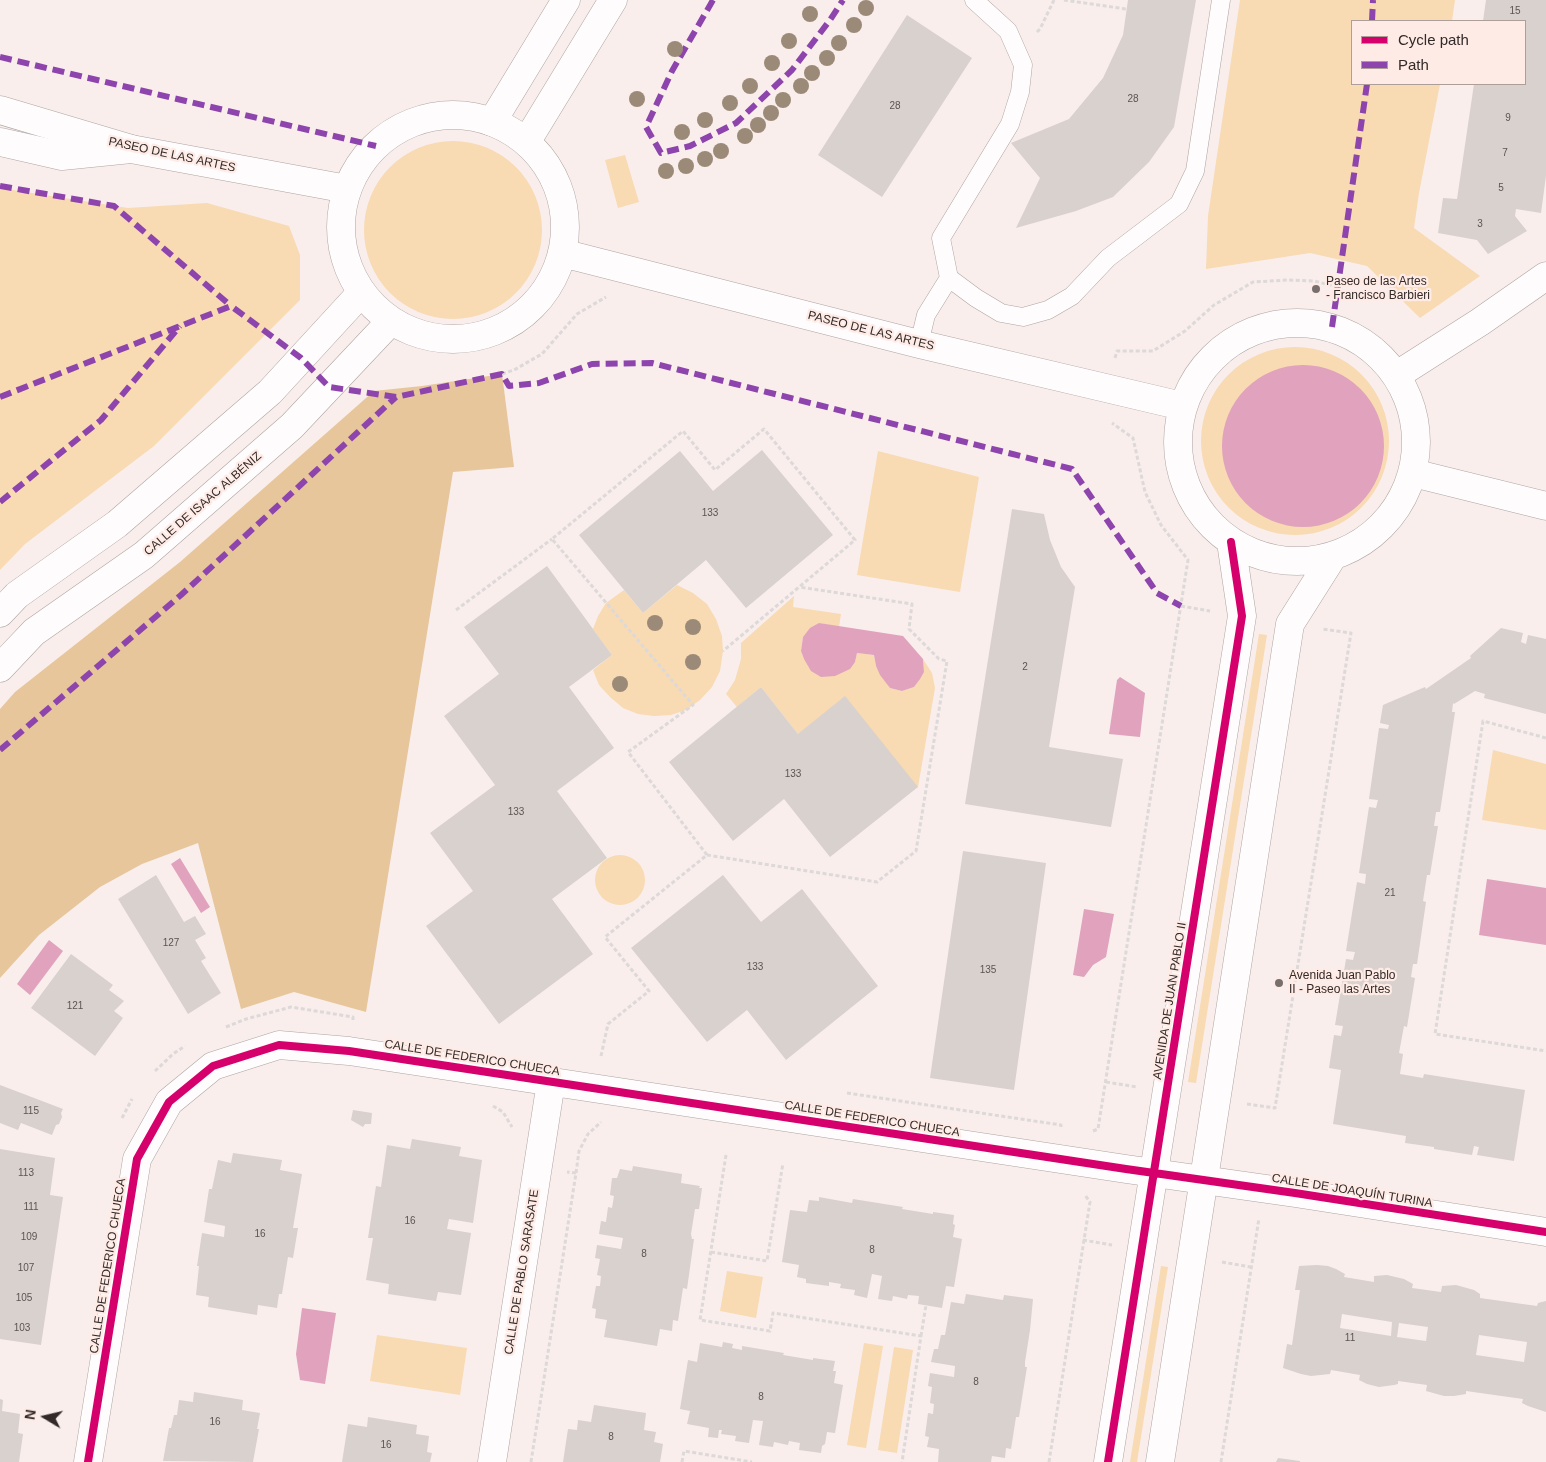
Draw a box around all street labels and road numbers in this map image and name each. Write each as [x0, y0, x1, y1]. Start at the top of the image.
street label: PASEO DE LAS ARTES [107, 134, 237, 176]
street label: PASEO DE LAS ARTES [806, 308, 936, 354]
street label: CALLE DE ISAAC ALBÉNIZ [141, 449, 265, 559]
street label: AVENIDA DE JUAN PABLO II [1150, 921, 1190, 1081]
street label: CALLE DE FEDERICO CHUECA [383, 1037, 561, 1079]
street label: CALLE DE FEDERICO CHUECA [783, 1098, 961, 1140]
street label: CALLE DE JOAQUÍN TURINA [1271, 1171, 1433, 1211]
street label: CALLE DE FEDERICO CHUECA [87, 1177, 129, 1355]
street label: CALLE DE PABLO SARASATE [502, 1188, 542, 1356]

